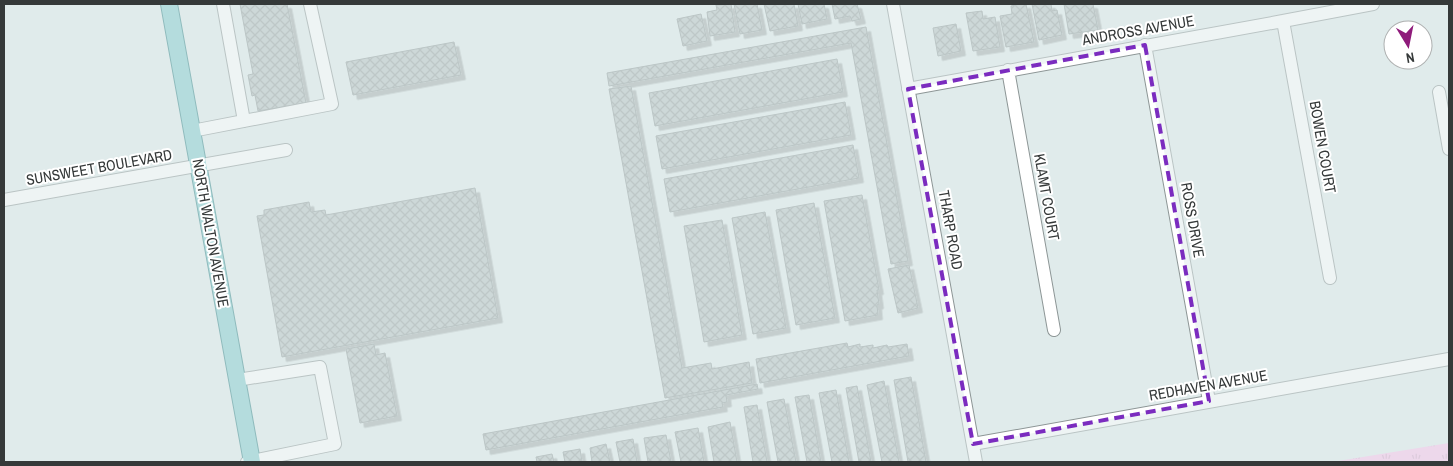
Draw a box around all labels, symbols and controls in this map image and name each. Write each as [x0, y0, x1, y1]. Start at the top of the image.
street label: ANDROSS AVENUE [1079, 10, 1196, 50]
north arrow [1383, 20, 1433, 70]
text: N [1405, 48, 1416, 67]
street label: BOWEN COURT [1305, 99, 1342, 195]
street label: SUNSWEET BOULEVARD [24, 144, 174, 190]
street label: KLAMT COURT [1029, 152, 1065, 242]
street label: NORTH WALTON AVENUE [188, 157, 234, 309]
street label: ROSS DRIVE [1176, 181, 1210, 259]
street label: THARP ROAD [934, 189, 968, 272]
street label: REDHAVEN AVENUE [1147, 364, 1269, 406]

